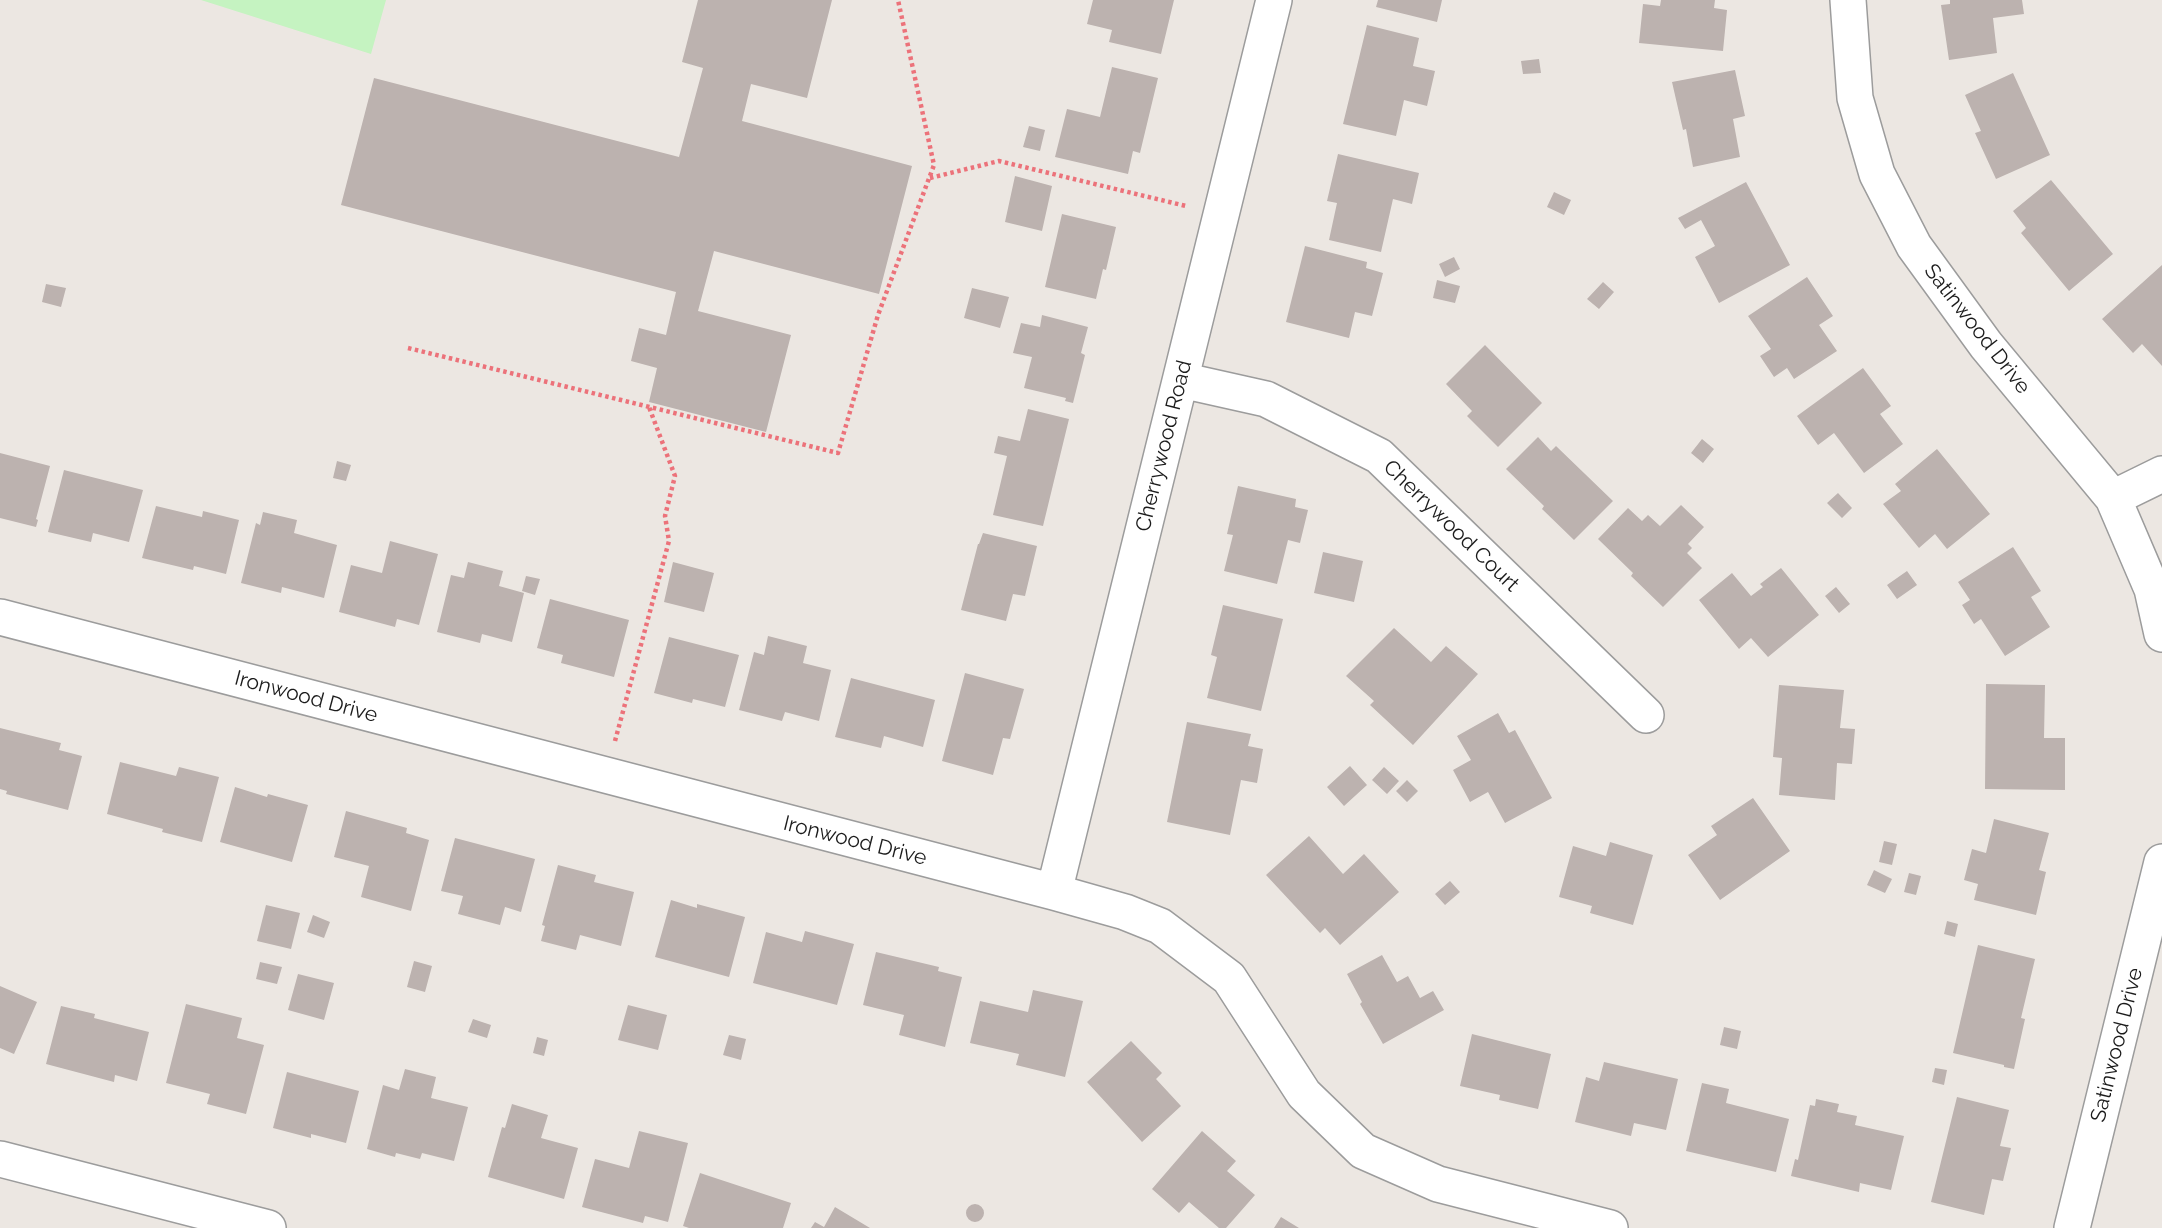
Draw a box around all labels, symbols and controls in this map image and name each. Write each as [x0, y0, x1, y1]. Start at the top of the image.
street label: Satinwood Drive [1918, 259, 2036, 399]
street label: Cherrywood Road [1131, 358, 1197, 534]
street label: Cherrywood Court [1378, 455, 1524, 597]
street label: Ironwood Drive [232, 666, 380, 728]
street label: Ironwood Drive [781, 811, 929, 871]
street label: Satinwood Drive [2086, 965, 2148, 1125]

